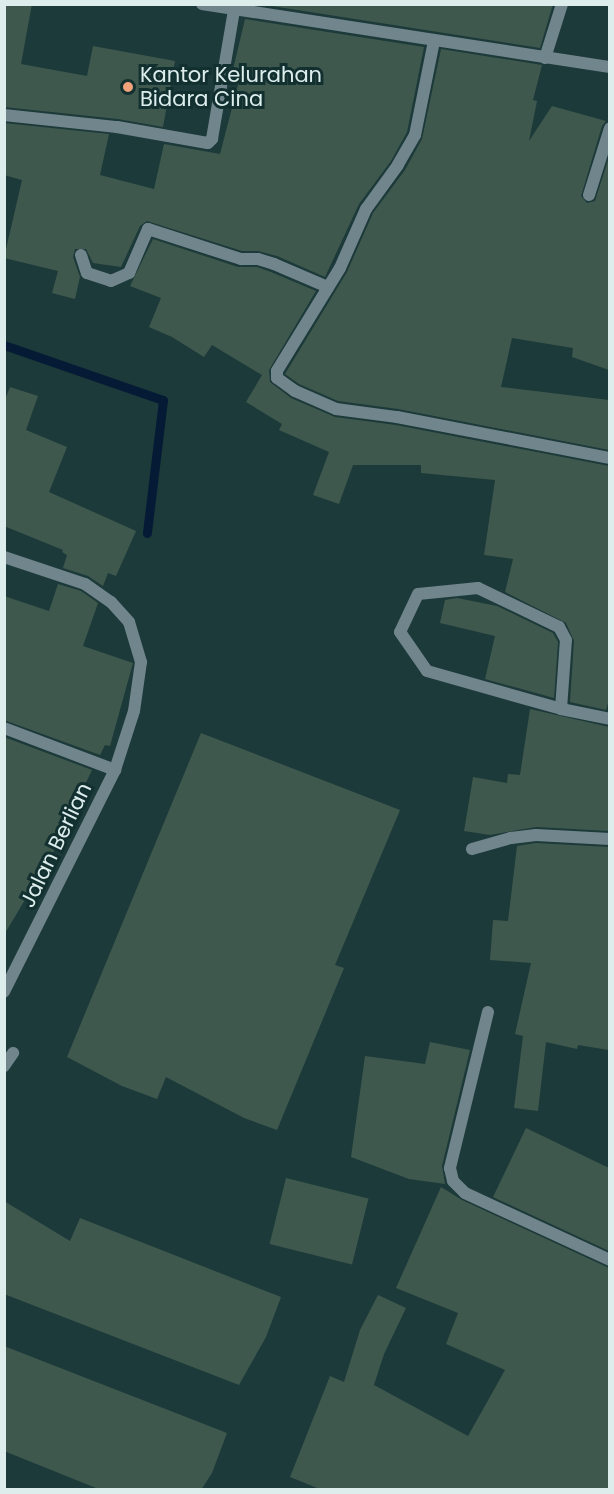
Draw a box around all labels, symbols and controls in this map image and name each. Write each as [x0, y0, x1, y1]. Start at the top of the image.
place label: Kantor Kelurahan Bidara Cina [140, 62, 322, 112]
marker: Kantor Kelurahan Bidara Cina [121, 80, 135, 94]
street label: Jalan Berlian [15, 779, 97, 911]

